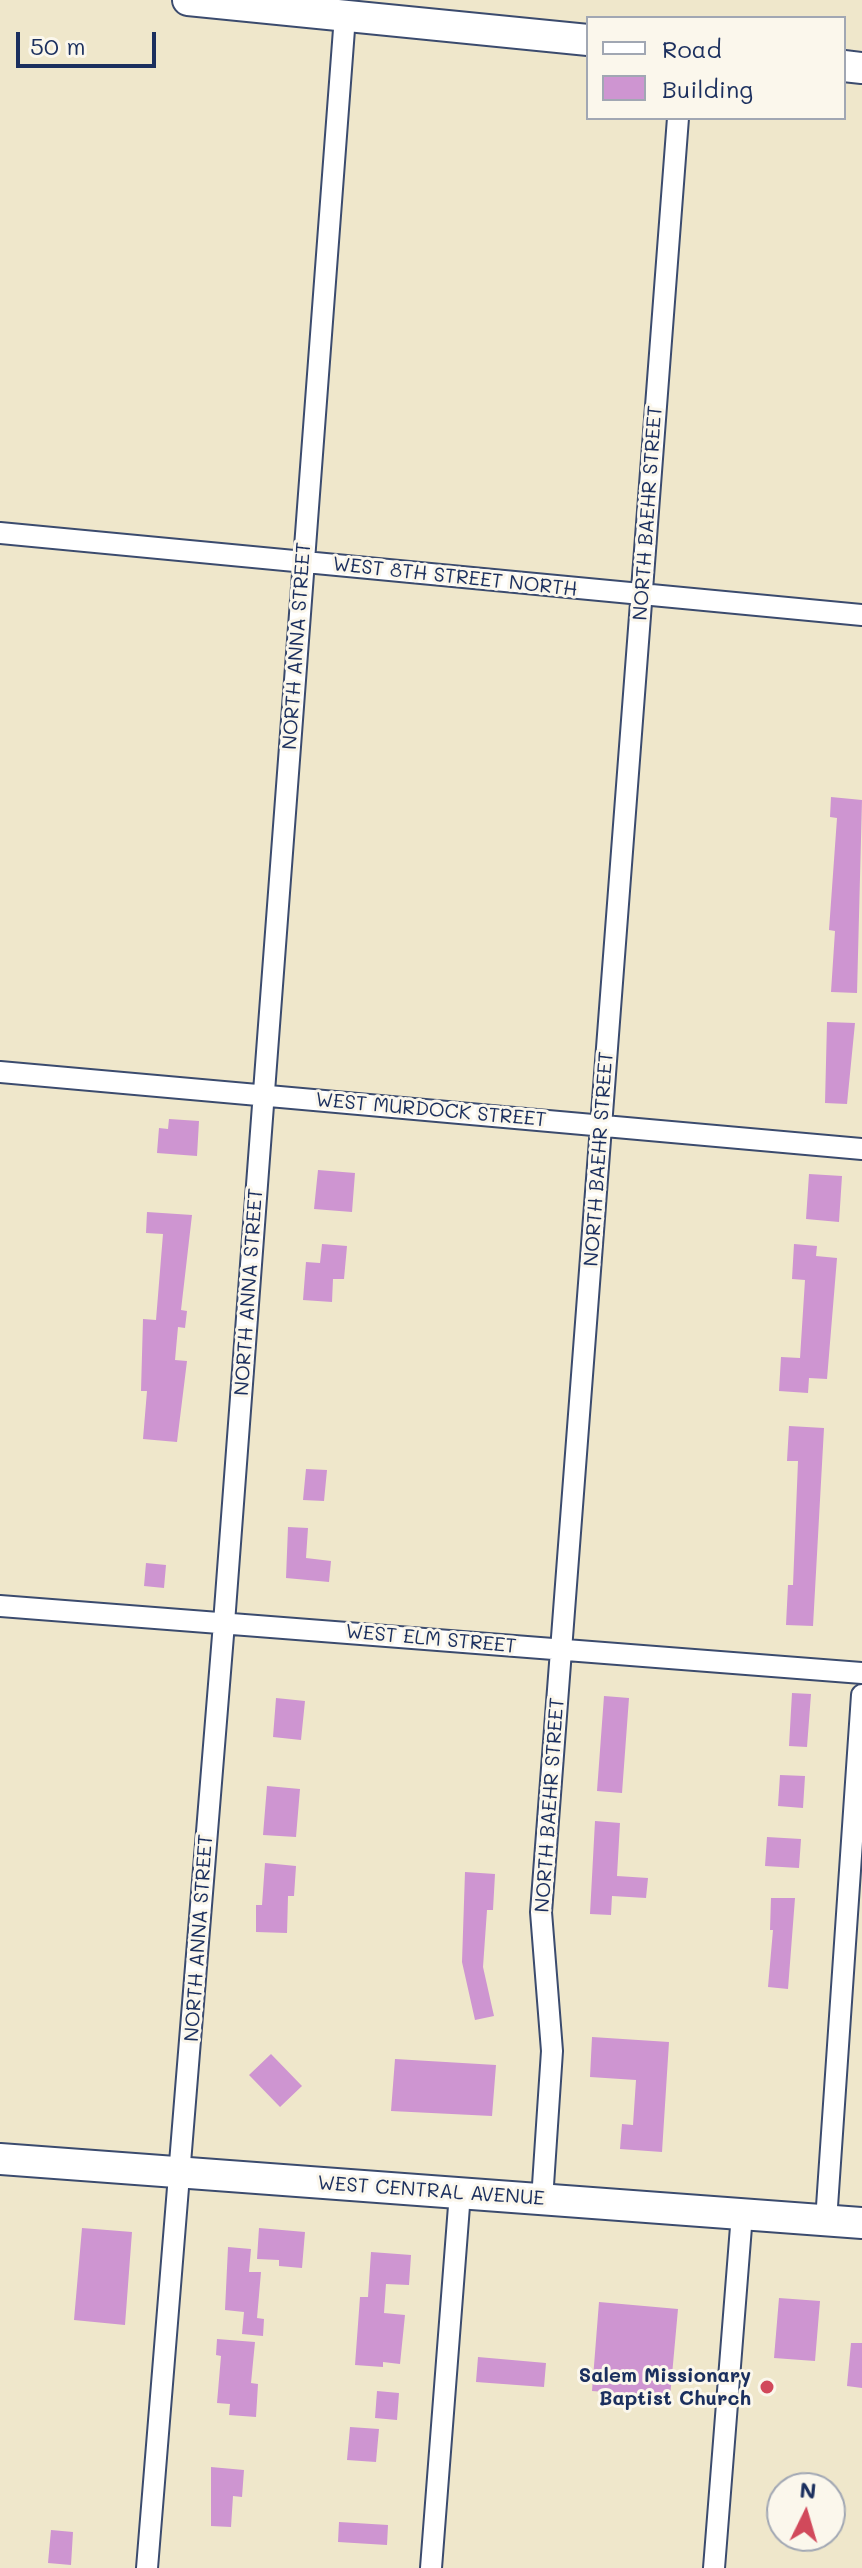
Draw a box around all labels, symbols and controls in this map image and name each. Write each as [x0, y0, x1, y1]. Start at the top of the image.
scale bar [20, 16, 160, 66]
legend [586, 16, 846, 120]
text: 50 m [30, 30, 86, 61]
text: Road [662, 33, 722, 64]
text: Building [662, 73, 753, 104]
street label: NORTH BAEHR STREET [629, 405, 667, 621]
street label: NORTH ANNA STREET [278, 541, 316, 751]
street label: WEST 8TH STREET NORTH [331, 552, 579, 602]
street label: NORTH BAEHR STREET [580, 1051, 618, 1267]
street label: WEST MURDOCK STREET [315, 1088, 547, 1132]
street label: NORTH ANNA STREET [230, 1187, 268, 1397]
street label: WEST ELM STREET [345, 1620, 517, 1658]
street label: NORTH BAEHR STREET [531, 1697, 569, 1913]
street label: NORTH ANNA STREET [180, 1833, 218, 2043]
street label: WEST CENTRAL AVENUE [317, 2171, 545, 2211]
place label: Salem Missionary Baptist Church [579, 2364, 751, 2411]
marker: Salem Missionary Baptist Church [758, 2378, 776, 2396]
north arrow [766, 2472, 846, 2552]
text: N [798, 2474, 818, 2505]

